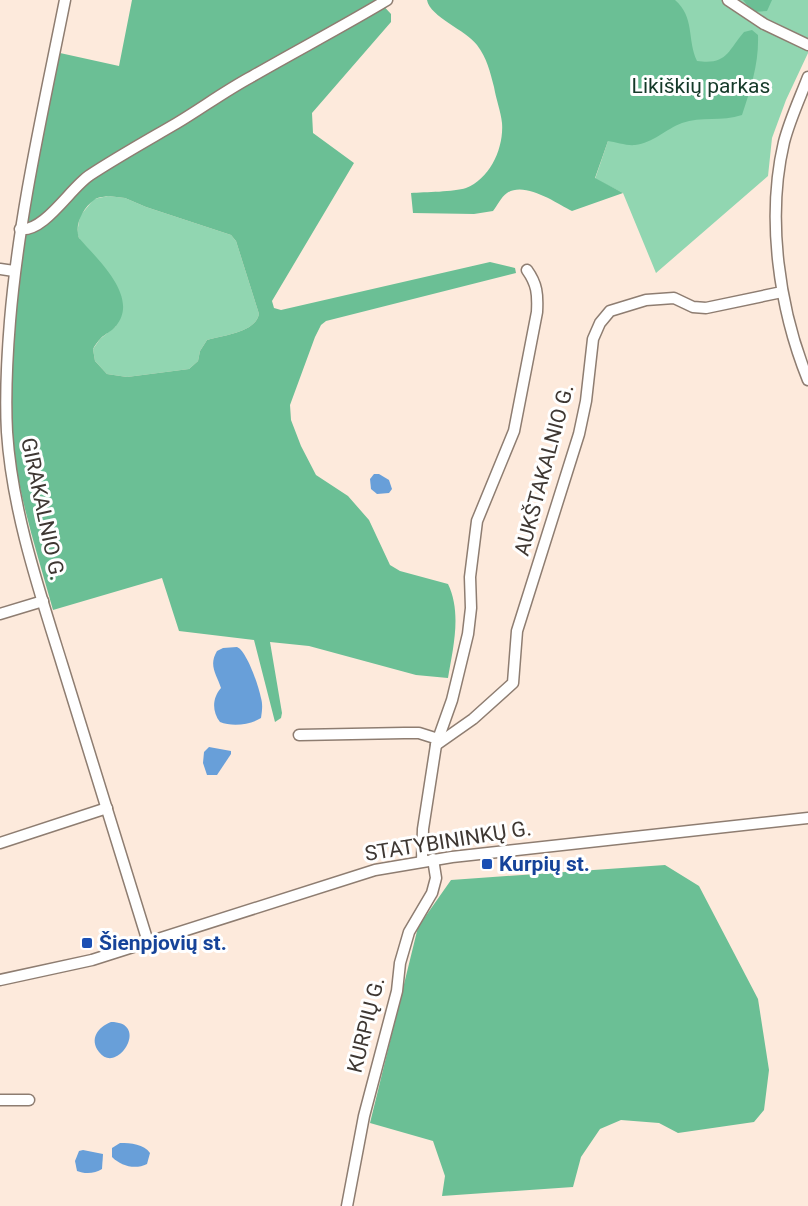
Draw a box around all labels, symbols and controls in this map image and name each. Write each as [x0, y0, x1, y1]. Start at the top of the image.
park label: Likiškių parkas [632, 74, 770, 98]
street label: AUKŠTAKALNIO G. [510, 382, 578, 558]
street label: GIRAKALNIO G. [16, 436, 70, 582]
street label: STATYBININKŲ G. [363, 816, 533, 866]
place label: Kurpių st. [499, 852, 590, 876]
marker: Kurpių st. [480, 857, 494, 871]
place label: Šienpjovių st. [99, 931, 227, 955]
marker: Šienpjovių st. [80, 936, 94, 950]
street label: KURPIŲ G. [343, 975, 389, 1075]

